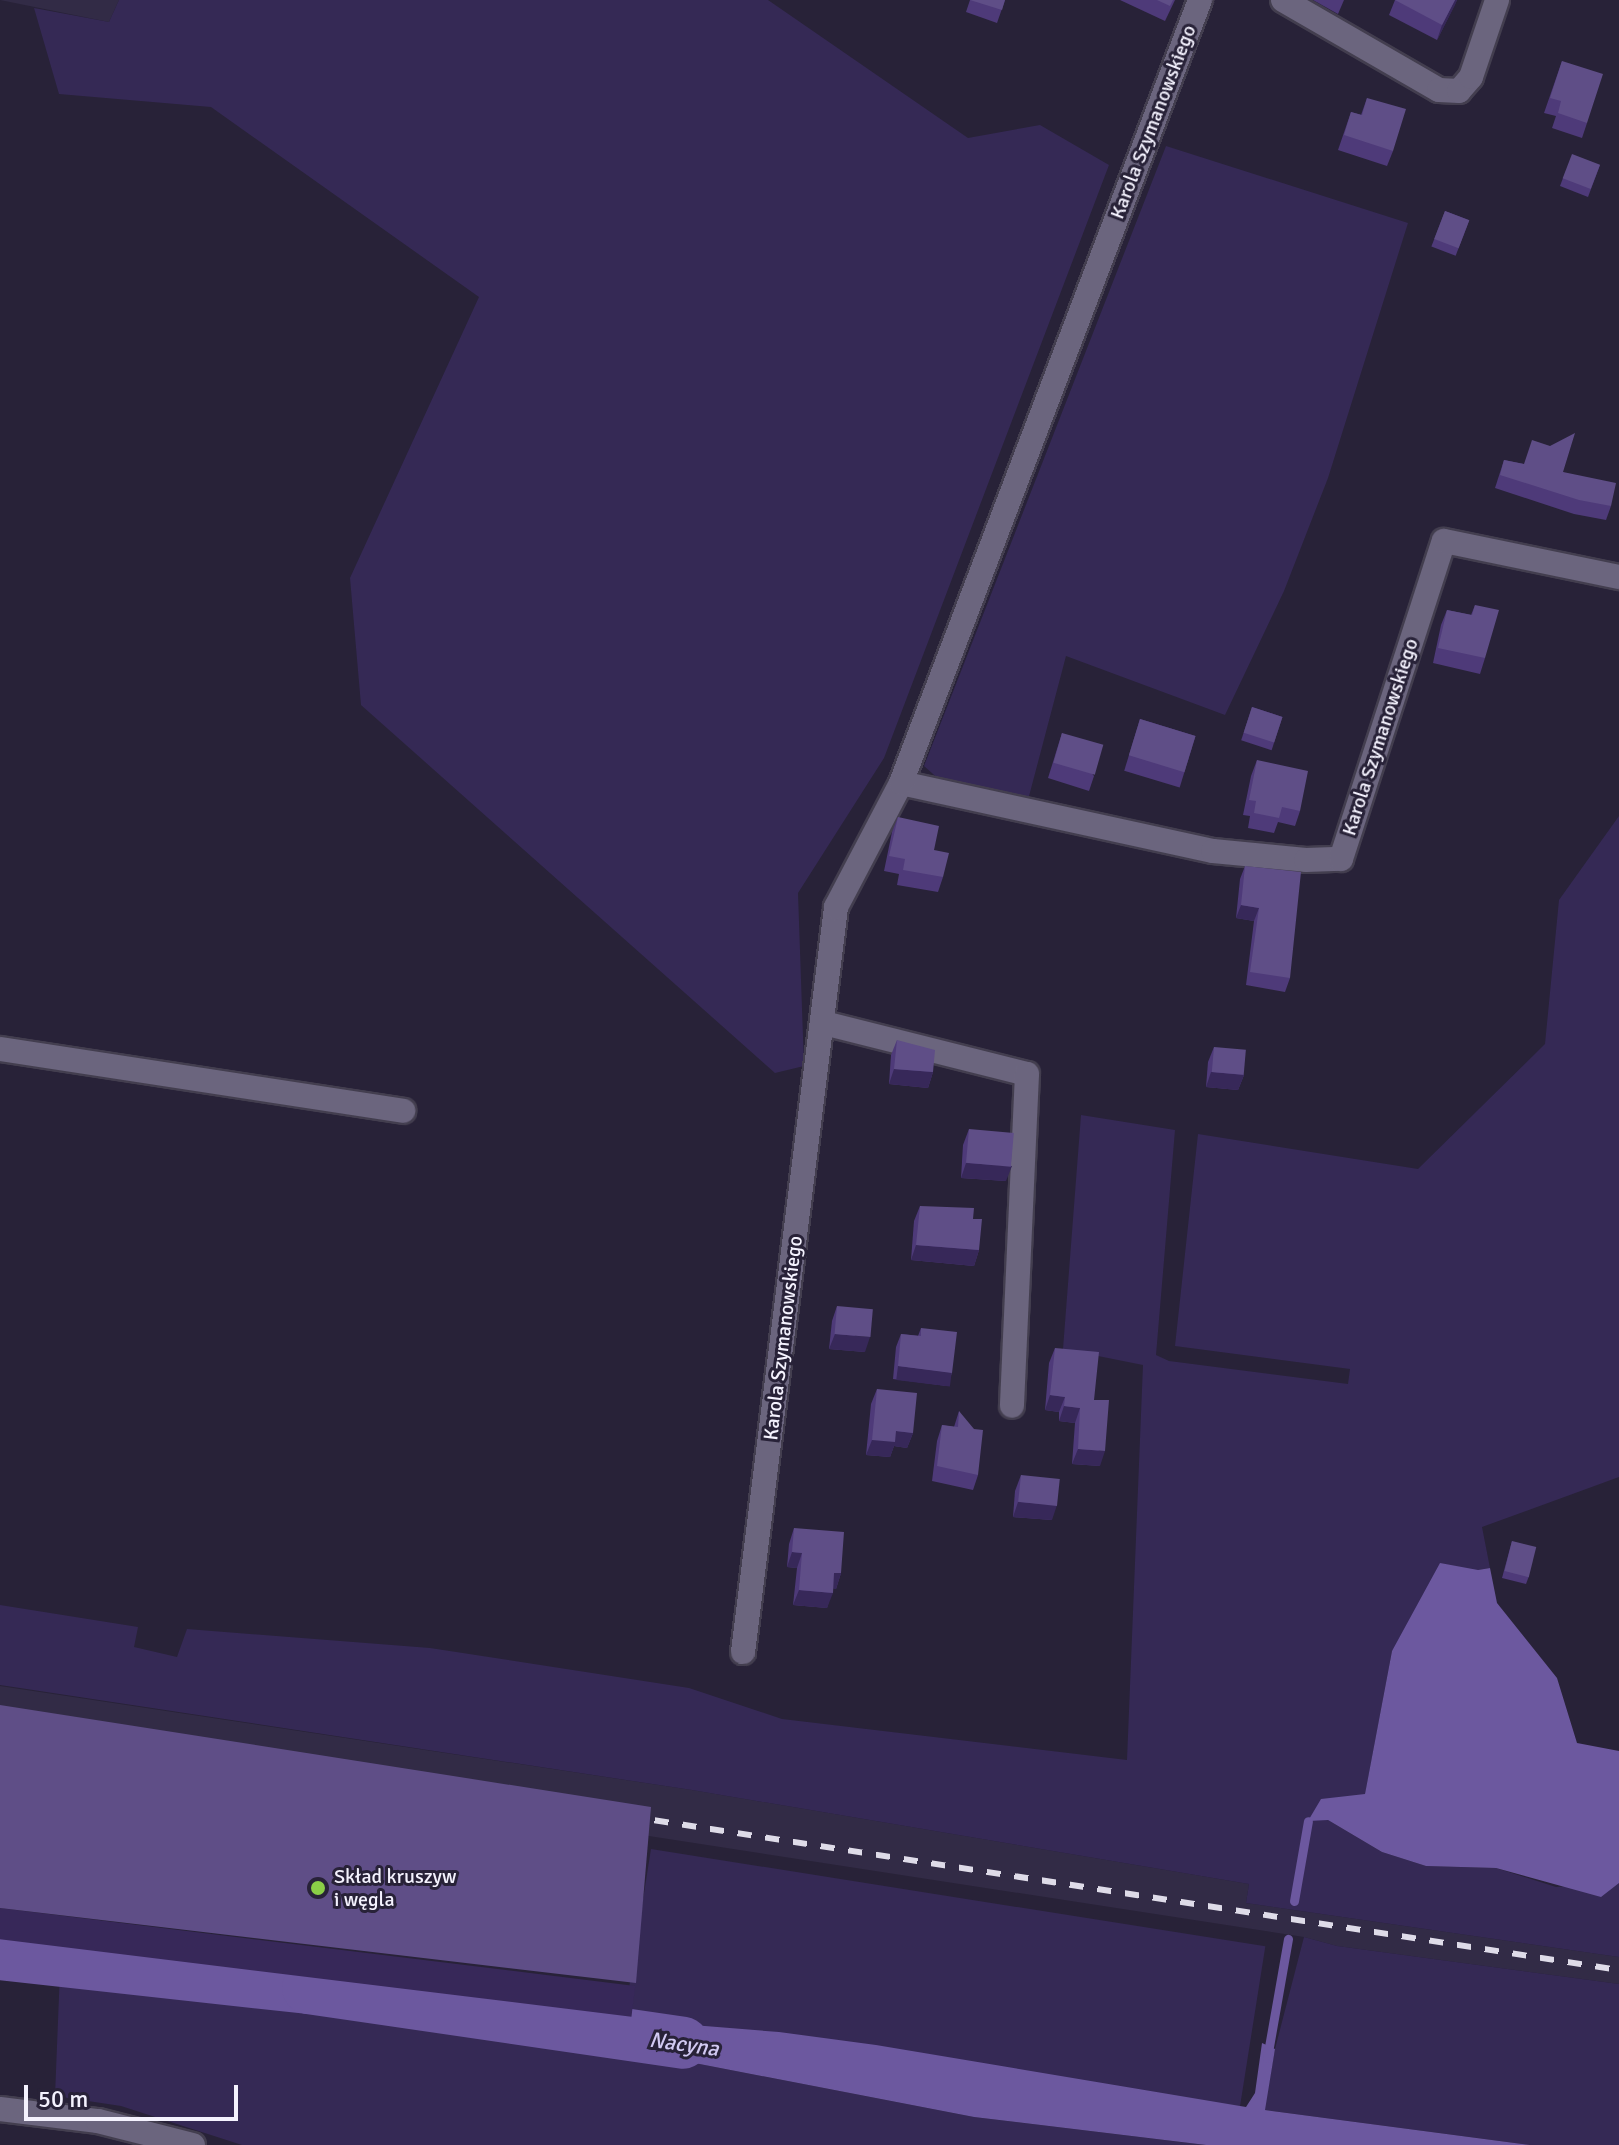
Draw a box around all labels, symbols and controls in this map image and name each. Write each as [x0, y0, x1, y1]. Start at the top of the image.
street label: Karola Szymanowskiego [1105, 22, 1201, 222]
street label: Karola Szymanowskiego [1337, 635, 1423, 839]
street label: Karola Szymanowskiego [759, 1234, 807, 1442]
place label: Skład kruszyw i węgla [334, 1864, 456, 1911]
marker: Skład kruszyw i węgla [309, 1879, 327, 1897]
water label: Nacyna [648, 2026, 720, 2062]
scale bar [28, 2069, 242, 2119]
text: 50 m [38, 2084, 88, 2114]

